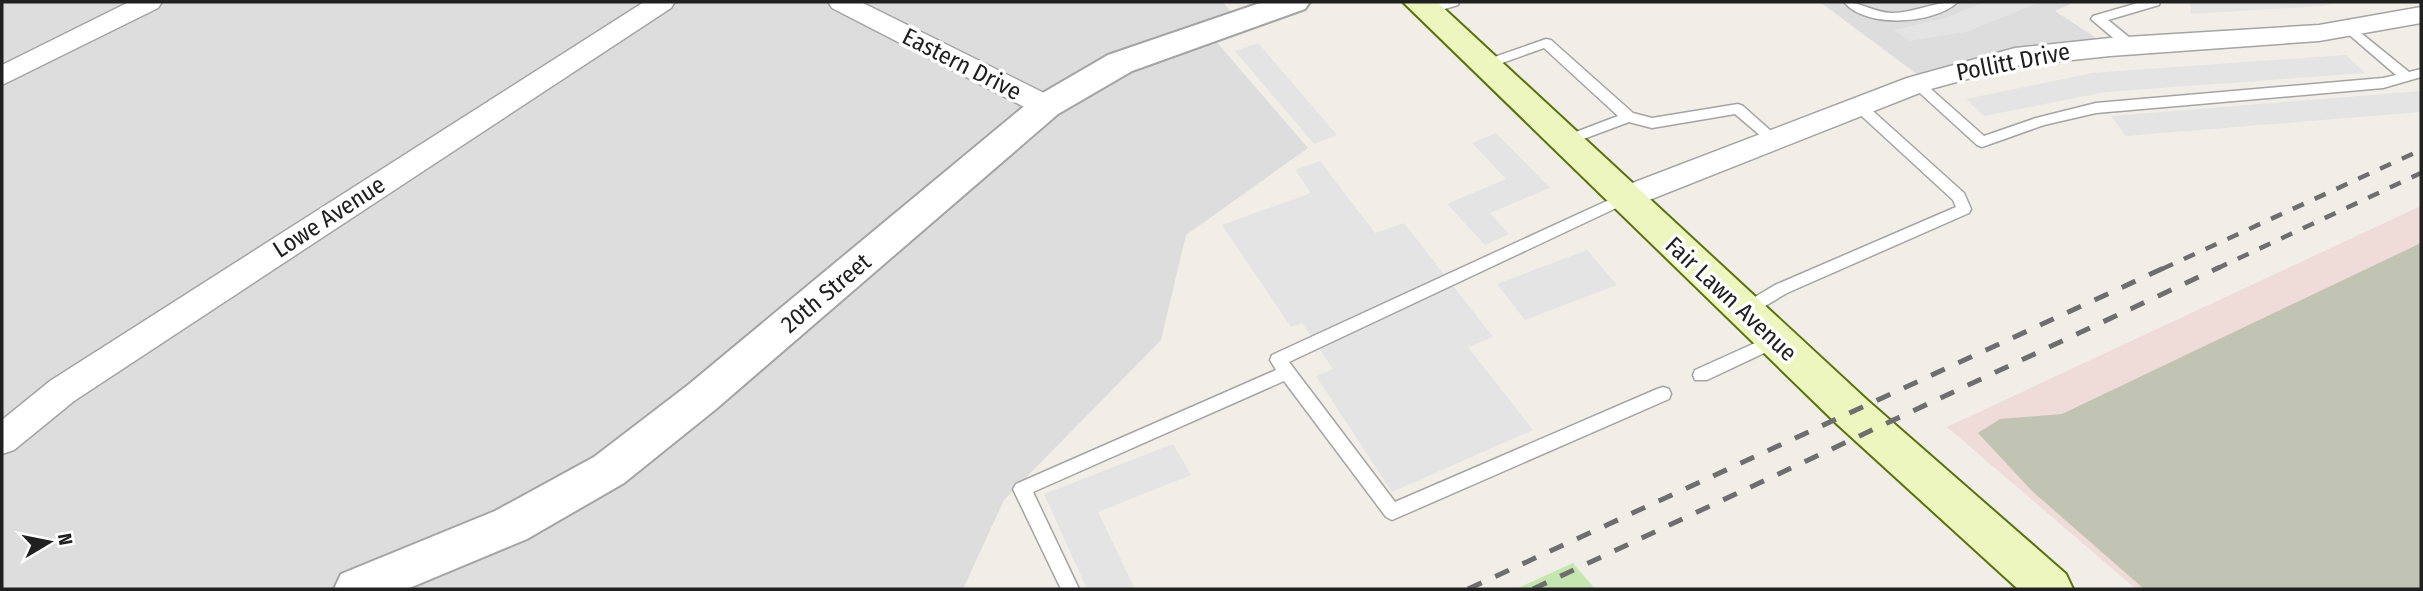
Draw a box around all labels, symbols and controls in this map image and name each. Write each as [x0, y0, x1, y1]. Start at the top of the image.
street label: Eastern Drive [898, 22, 1026, 106]
street label: Pollitt Drive [1954, 37, 2072, 87]
street label: Lowe Avenue [268, 170, 390, 264]
street label: Fair Lawn Avenue [1660, 231, 1802, 367]
street label: 20th Street [776, 247, 877, 339]
north arrow [14, 507, 84, 577]
text: N [53, 532, 78, 547]

